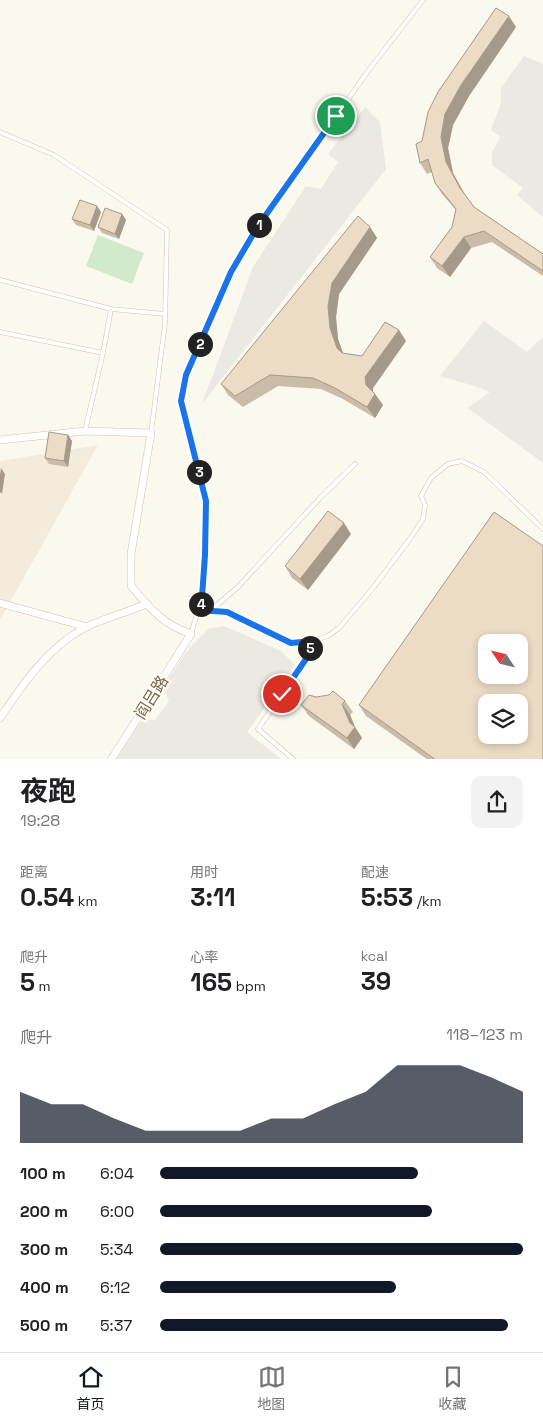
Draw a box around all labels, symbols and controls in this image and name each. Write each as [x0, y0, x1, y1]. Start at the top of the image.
pin [315, 95, 357, 137]
icon: arrive [322, 102, 350, 130]
pin: 1 [246, 212, 272, 238]
text: 1 [256, 216, 263, 234]
pin: 2 [188, 332, 212, 356]
text: 2 [196, 335, 205, 353]
pin: 3 [186, 460, 212, 484]
text: 3 [195, 463, 204, 481]
pin: 4 [188, 592, 214, 616]
text: 4 [197, 595, 206, 613]
north arrow [478, 634, 528, 684]
map controls [478, 634, 528, 744]
pin: 5 [298, 636, 322, 660]
text: 5 [306, 639, 315, 657]
street label: 阎吕路 [130, 671, 173, 723]
pin [261, 673, 303, 715]
icon: check [268, 680, 296, 708]
button: layers [478, 694, 528, 744]
text: 夜跑 [20, 773, 76, 809]
button: share [471, 776, 523, 828]
text: 19:28 [20, 810, 60, 831]
text: 距离 [20, 863, 48, 881]
text: 用时 [190, 863, 218, 881]
text: 配速 [361, 863, 389, 881]
text: 0.54 [20, 881, 74, 913]
text: 3:11 [190, 881, 236, 913]
text: 5:53 [361, 881, 413, 913]
text: km [74, 892, 97, 910]
text: /km [413, 892, 442, 910]
text: kcal [361, 947, 388, 965]
text: 爬升 [20, 948, 48, 966]
text: 心率 [190, 948, 218, 966]
text: 39 [361, 965, 391, 997]
text: 5 [20, 966, 35, 998]
text: 165 [190, 966, 232, 998]
text: m [35, 977, 51, 995]
text: bpm [232, 977, 266, 995]
text: 118–123 m [446, 1024, 523, 1045]
text: 爬升 [20, 1027, 52, 1048]
text: 100 m [20, 1163, 66, 1184]
text: 6:04 [100, 1163, 134, 1184]
text: 200 m [20, 1201, 68, 1222]
text: 6:00 [100, 1201, 134, 1222]
text: 300 m [20, 1239, 68, 1260]
text: 5:34 [100, 1239, 133, 1260]
text: 400 m [20, 1277, 69, 1298]
text: 6:12 [100, 1277, 130, 1298]
text: 500 m [20, 1315, 68, 1336]
text: 5:37 [100, 1315, 132, 1336]
tab: 首页 [77, 1363, 105, 1413]
tab: 地图 [258, 1363, 286, 1413]
tab: 收藏 [439, 1363, 467, 1413]

